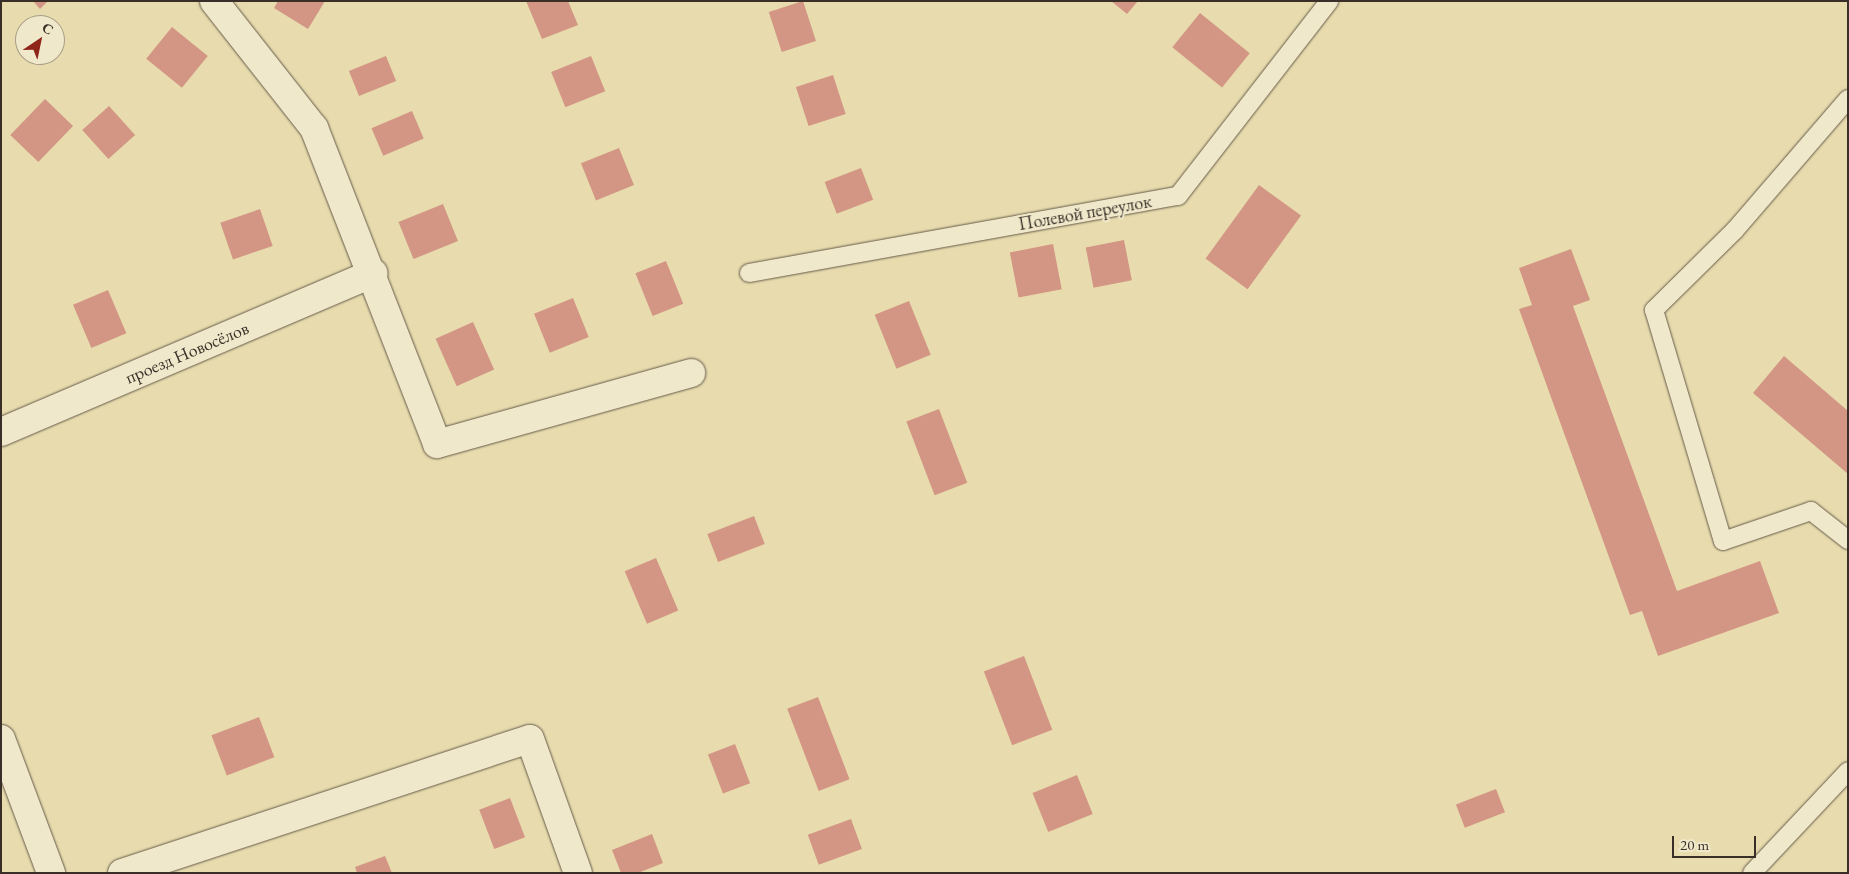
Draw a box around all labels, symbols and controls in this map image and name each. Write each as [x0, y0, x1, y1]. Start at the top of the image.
north arrow [15, 15, 65, 65]
text: С [39, 18, 57, 39]
street label: Полевой переулок [1017, 191, 1153, 235]
street label: проезд Новосёлов [122, 317, 252, 389]
scale bar [1674, 826, 1758, 858]
text: 20 m [1680, 835, 1709, 854]

